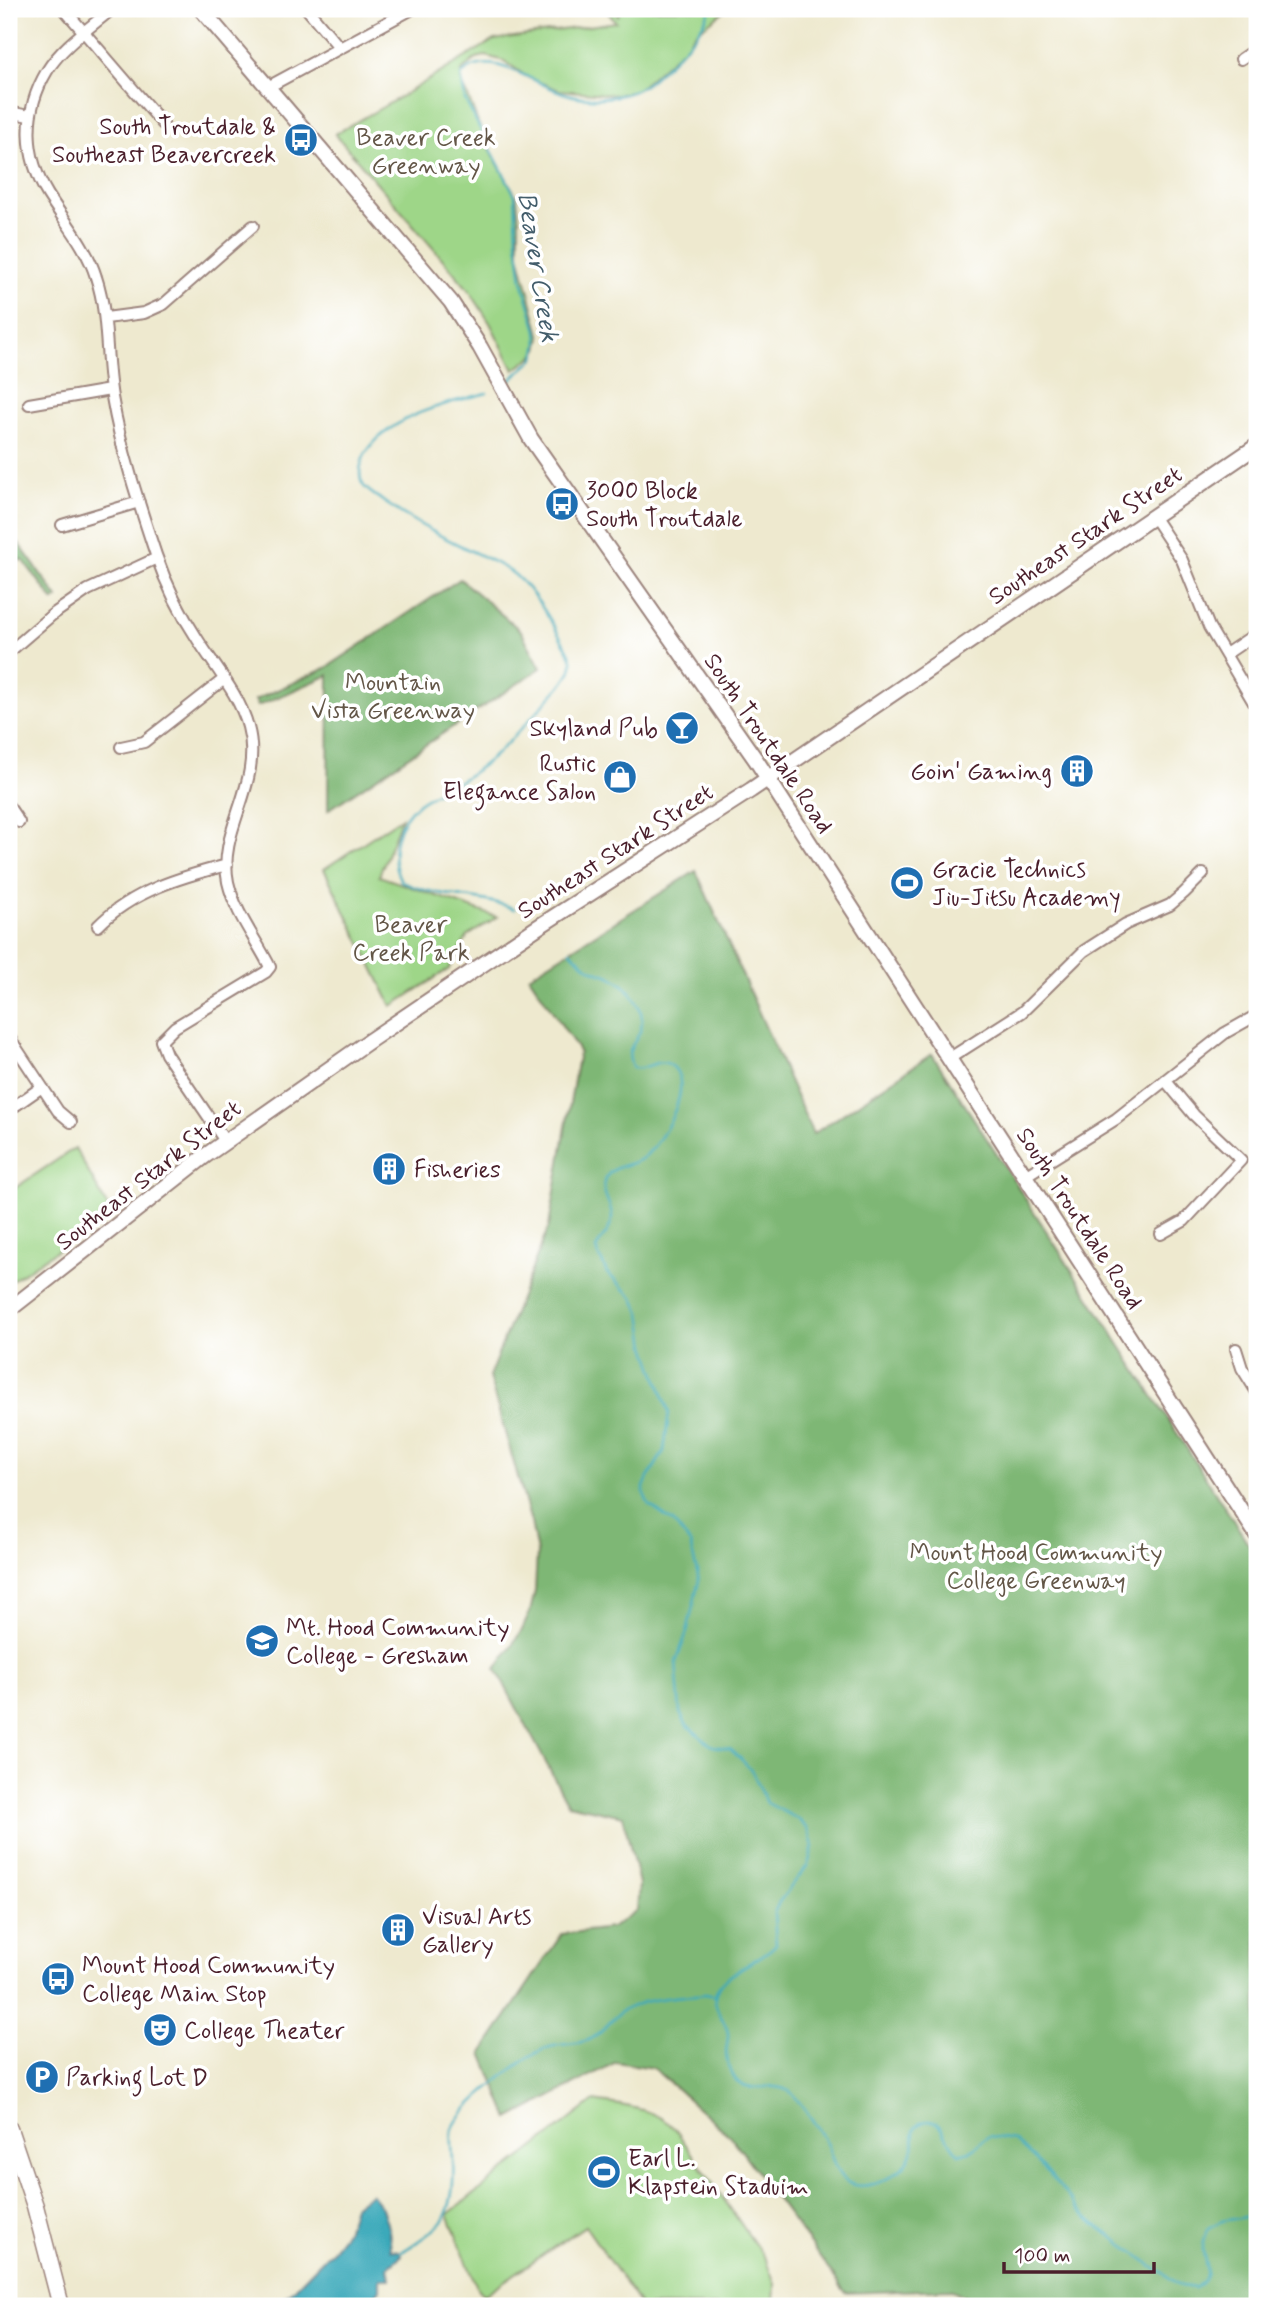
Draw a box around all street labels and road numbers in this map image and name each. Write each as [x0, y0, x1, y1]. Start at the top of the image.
street label: Southeast Stark Street [983, 460, 1189, 613]
street label: South Troutdale Road [696, 648, 840, 840]
street label: Southeast Stark Street [512, 777, 720, 927]
street label: Southeast Stark Street [50, 1094, 248, 1258]
street label: South Troutdale Road [1008, 1122, 1149, 1316]

